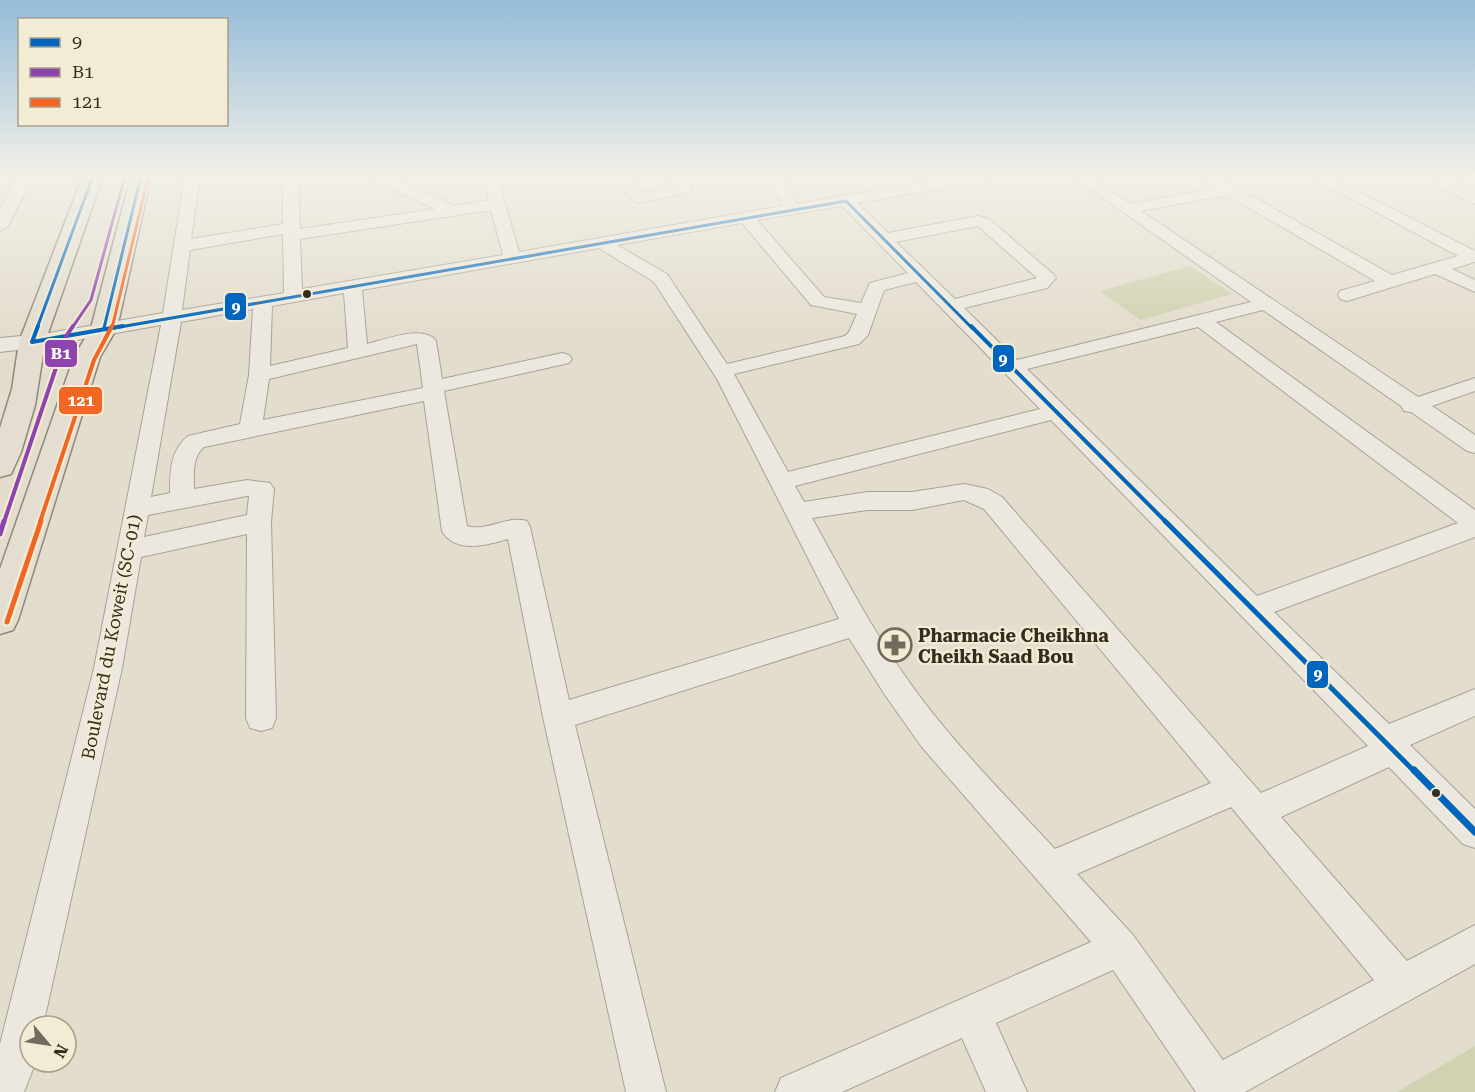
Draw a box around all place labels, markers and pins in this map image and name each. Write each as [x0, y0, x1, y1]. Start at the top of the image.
unlabelled marker [301, 288, 313, 300]
place label: Pharmacie Cheikhna Cheikh Saad Bou [918, 625, 1109, 667]
pharmacy icon: Pharmacie Cheikhna Cheikh Saad Bou [877, 627, 913, 663]
unlabelled marker [1430, 787, 1442, 799]

